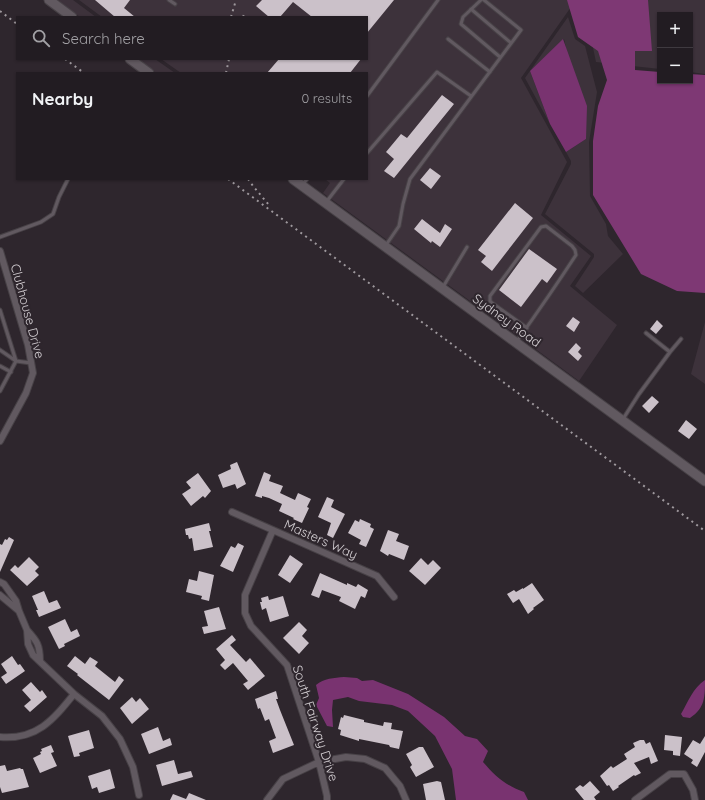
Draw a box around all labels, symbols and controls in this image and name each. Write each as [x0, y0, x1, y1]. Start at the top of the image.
map controls [657, 12, 693, 84]
button: + [657, 12, 693, 48]
search box [16, 16, 368, 60]
icon: search [30, 27, 52, 49]
text: Search here [62, 29, 145, 48]
button: − [657, 48, 693, 84]
text: Nearby [32, 88, 93, 109]
text: 0 results [301, 90, 352, 106]
street label: Clubhouse Drive [8, 262, 48, 360]
street label: Sydney Road [470, 290, 544, 350]
street label: Masters Way [282, 516, 360, 562]
street label: South Fairway Drive [290, 663, 342, 783]

